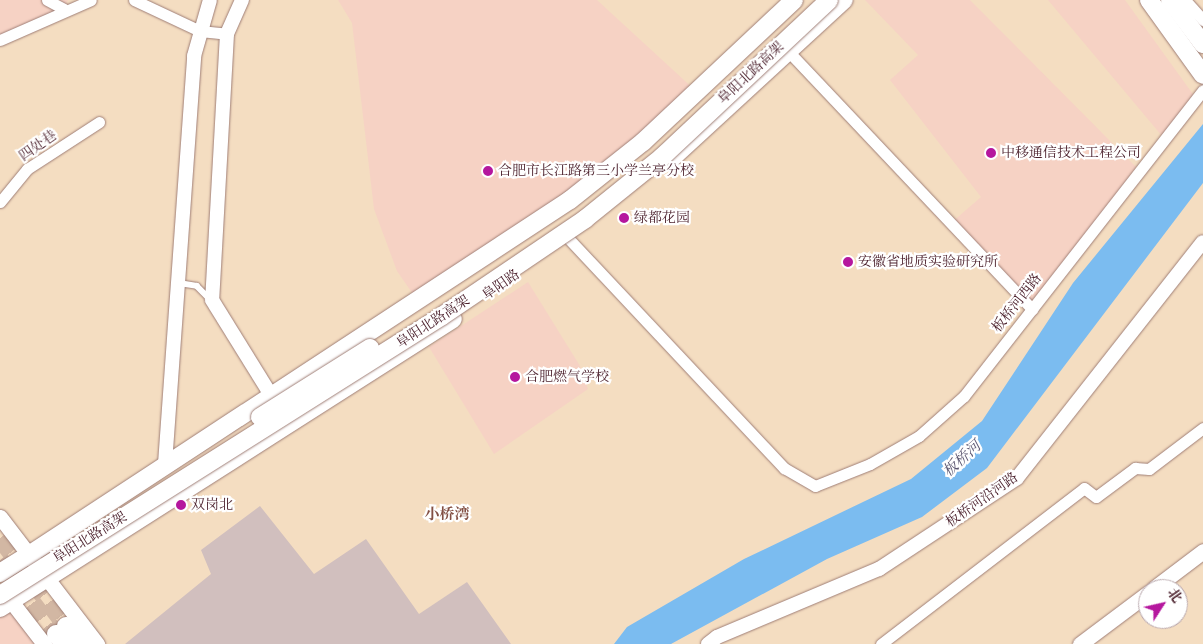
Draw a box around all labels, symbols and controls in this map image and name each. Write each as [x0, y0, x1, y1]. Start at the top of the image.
street label: 阜阳北路高架 [715, 38, 787, 108]
street label: 四处巷 [16, 127, 60, 165]
place label: 中移通信技术工程公司 [1001, 145, 1141, 161]
marker: 中移通信技术工程公司 [985, 147, 997, 159]
place label: 合肥市长江路第三小学兰亭分校 [498, 163, 694, 179]
marker: 合肥市长江路第三小学兰亭分校 [482, 165, 494, 177]
place label: 绿都花园 [634, 210, 690, 226]
marker: 绿都花园 [618, 212, 630, 224]
place label: 安徽省地质实验研究所 [858, 254, 998, 270]
marker: 安徽省地质实验研究所 [842, 256, 854, 268]
street label: 阜阳路 [479, 266, 523, 304]
street label: 板桥河西路 [989, 270, 1045, 336]
street label: 阜阳北路高架 [393, 292, 473, 352]
place label: 合肥燃气学校 [525, 369, 609, 385]
marker: 合肥燃气学校 [509, 371, 521, 383]
water label: 板桥河 [939, 437, 985, 481]
street label: 板桥河沿河路 [943, 469, 1021, 531]
place label: 双岗北 [191, 497, 233, 513]
marker: 双岗北 [175, 499, 187, 511]
district label: 小桥湾 [425, 506, 469, 524]
street label: 阜阳北路高架 [50, 509, 130, 567]
north arrow [1138, 579, 1188, 629]
text: 北 [1163, 585, 1186, 607]

